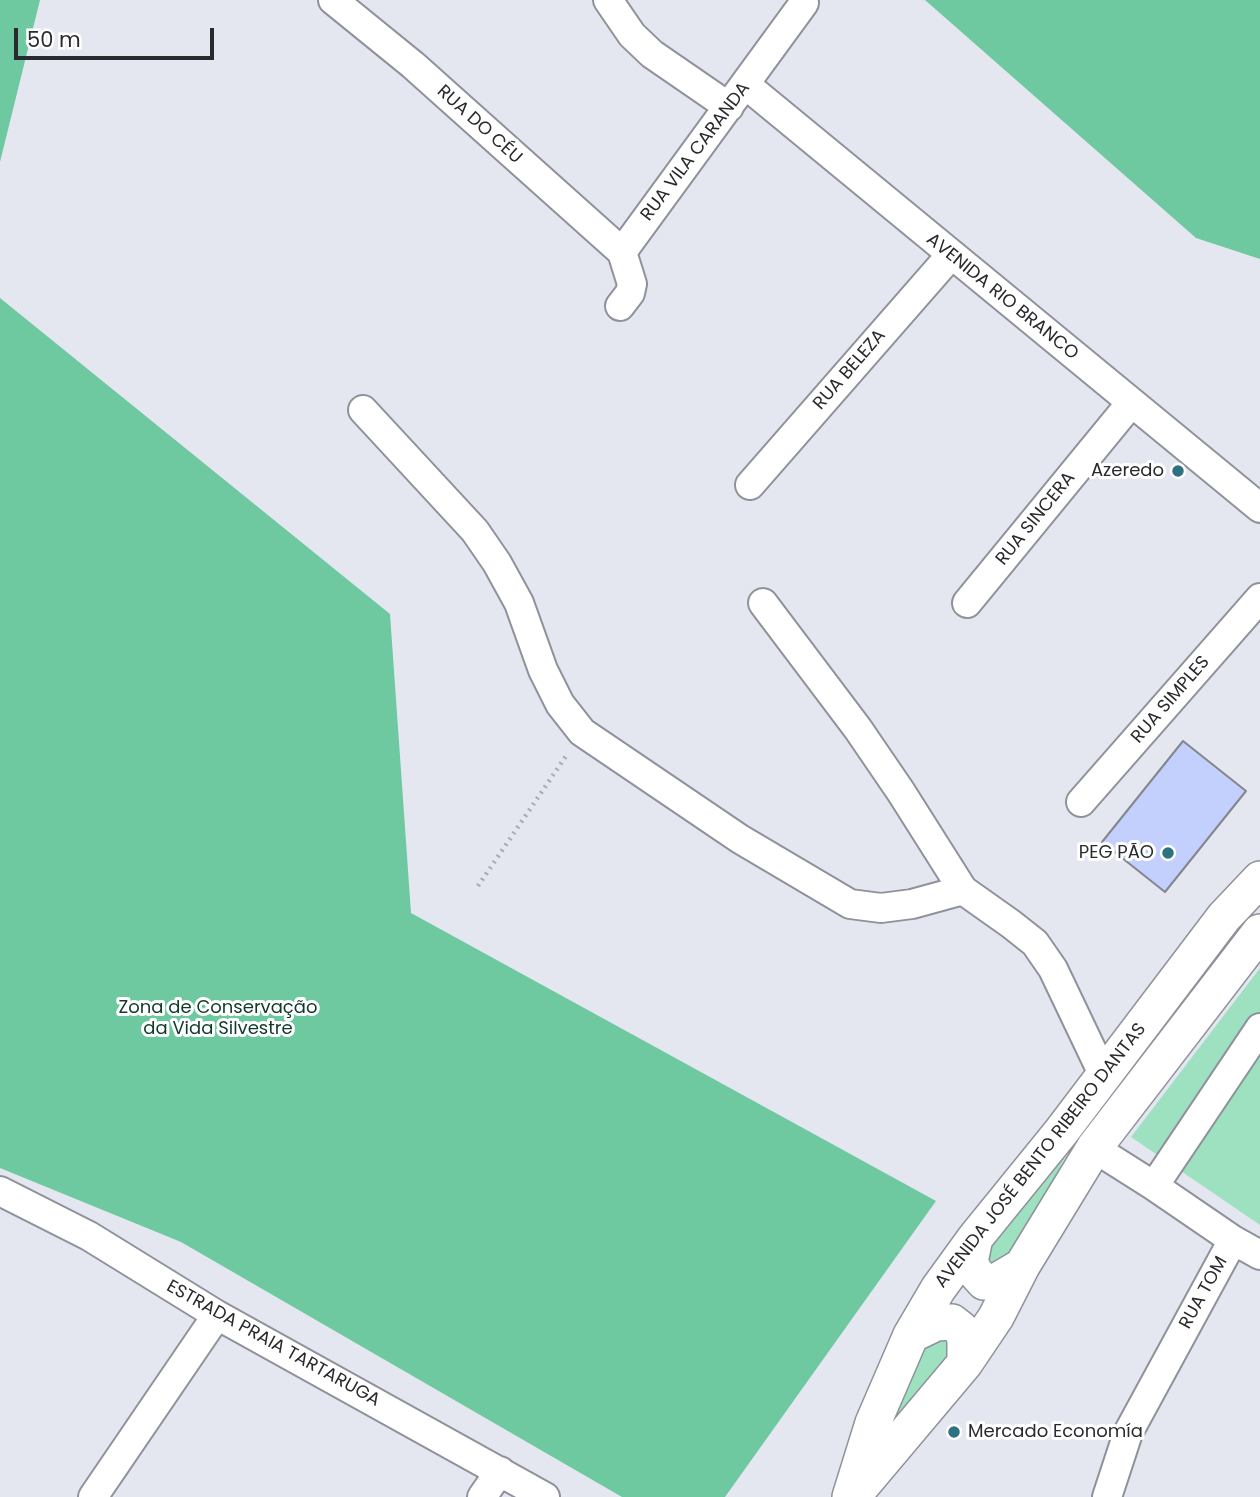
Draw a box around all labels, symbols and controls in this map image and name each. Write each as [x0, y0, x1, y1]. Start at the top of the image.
scale bar [18, 14, 217, 58]
text: 50 m [27, 25, 81, 54]
street label: RUA VILA CARANDA [637, 78, 755, 226]
street label: RUA DO CÉU [432, 81, 526, 169]
street label: AVENIDA RIO BRANCO [922, 229, 1082, 365]
street label: RUA BELEZA [809, 325, 891, 415]
place label: Azeredo [1091, 460, 1164, 482]
marker: Azeredo [1170, 463, 1186, 479]
street label: RUA SINCERA [992, 468, 1080, 570]
street label: RUA SIMPLES [1127, 652, 1215, 748]
place label: PEG PÃO [1079, 842, 1154, 864]
marker: PEG PÃO [1160, 845, 1176, 861]
park label: Zona de Conservação da Vida Silvestre [119, 997, 317, 1040]
street label: AVENIDA JOSÉ BENTO RIBEIRO DANTAS [931, 1019, 1151, 1293]
street label: RUA TOM [1175, 1253, 1233, 1333]
street label: ESTRADA PRAIA TARTARUGA [162, 1276, 384, 1412]
place label: Mercado Economía [968, 1421, 1143, 1443]
marker: Mercado Economía [946, 1424, 962, 1440]

